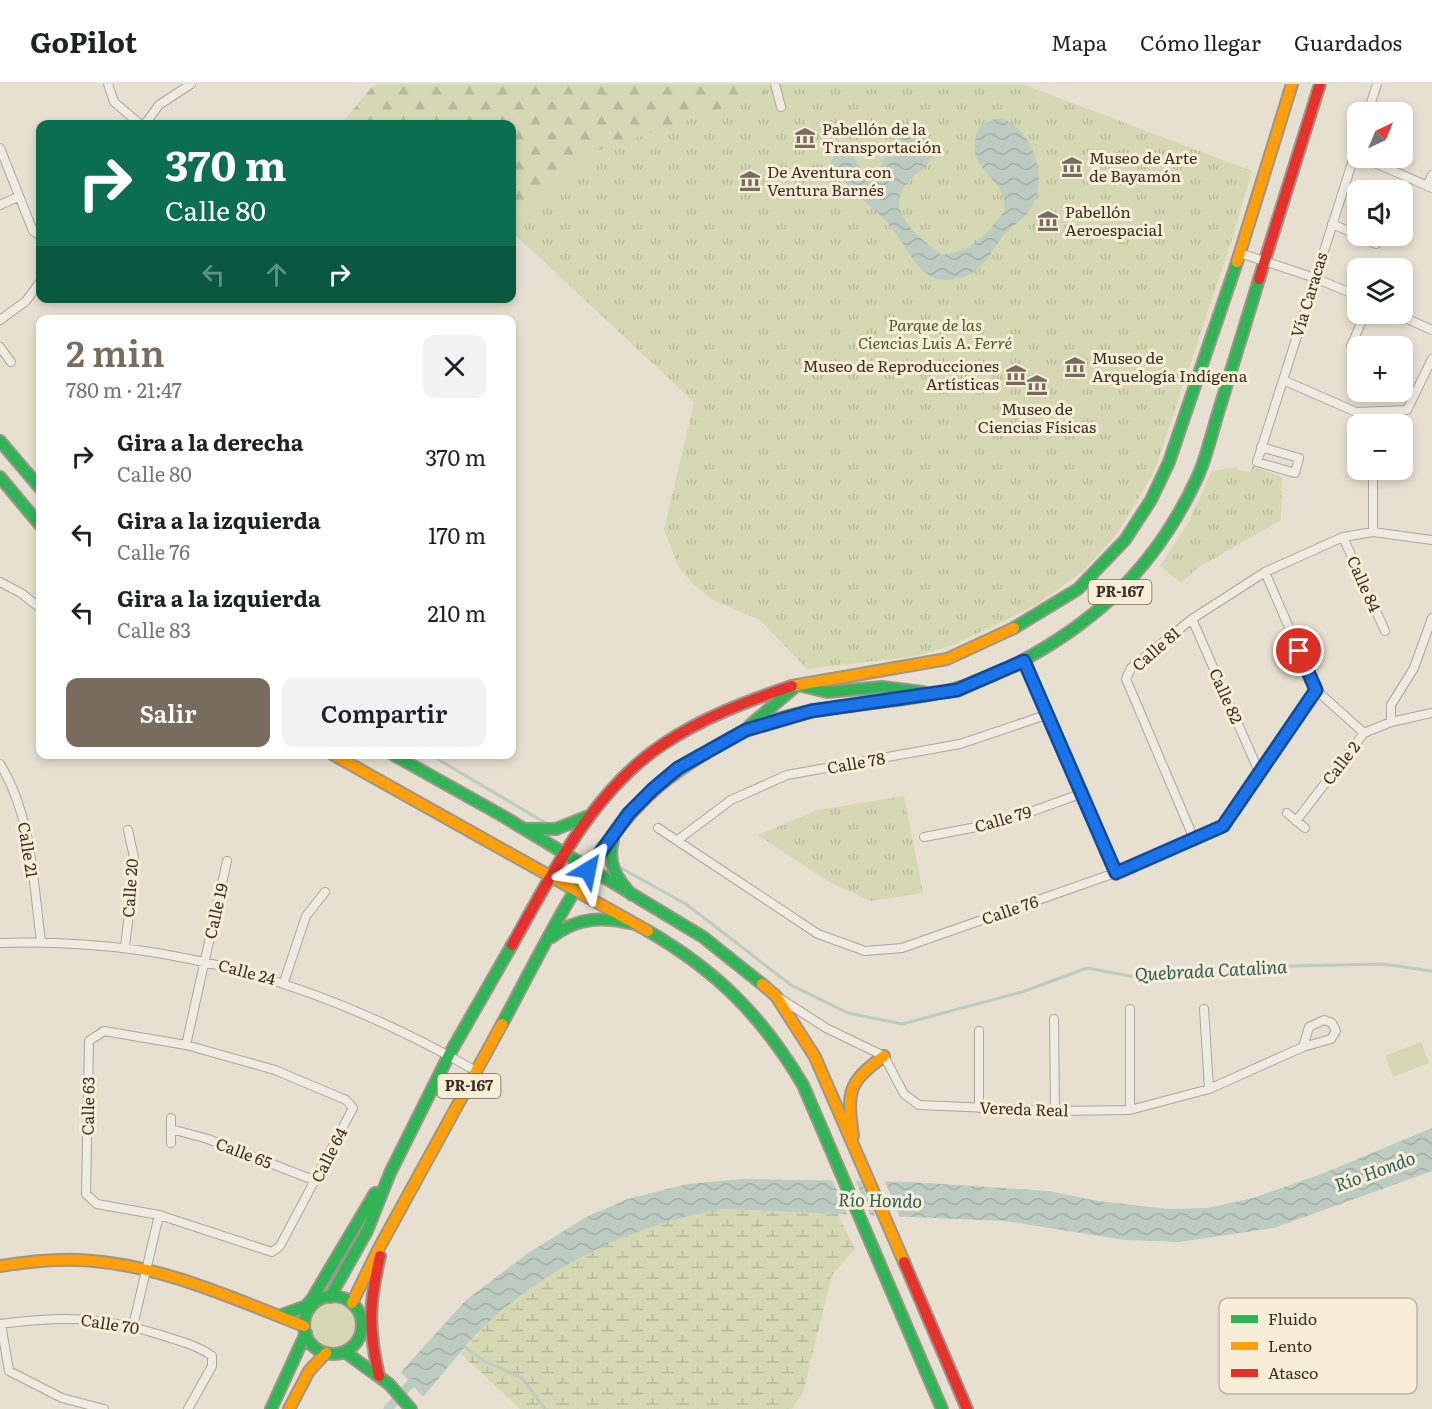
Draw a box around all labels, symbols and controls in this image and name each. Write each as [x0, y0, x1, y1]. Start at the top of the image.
text: GoPilot [30, 20, 137, 62]
text: Mapa [1051, 26, 1107, 57]
text: Cómo llegar [1140, 26, 1261, 57]
text: Guardados [1294, 26, 1402, 57]
north arrow [1347, 102, 1413, 168]
map controls [1347, 102, 1413, 480]
place label: Pabellón de la Transportación [822, 116, 942, 158]
museum icon: Pabellón de la Transportación [793, 126, 817, 150]
text: 370 m [165, 132, 287, 194]
icon: right [66, 144, 144, 222]
place label: Museo de Arte de Bayamón [1089, 145, 1197, 187]
museum icon: Museo de Arte de Bayamón [1060, 155, 1084, 179]
place label: De Aventura con Ventura Barnés [767, 159, 892, 201]
museum icon: De Aventura con Ventura Barnés [738, 169, 762, 193]
button: sound [1347, 180, 1413, 246]
text: Calle 80 [165, 189, 266, 229]
place label: Pabellón Aeroespacial [1065, 199, 1163, 241]
museum icon: Pabellón Aeroespacial [1036, 209, 1060, 233]
street label: Vía Caracas [1284, 249, 1332, 340]
icon: left [197, 258, 230, 291]
icon: ahead [260, 258, 293, 291]
icon: right [323, 258, 356, 291]
button: layers [1347, 258, 1413, 324]
park label: Parque de las Ciencias Luis A. Ferré [858, 312, 1012, 354]
text: 2 min [66, 325, 165, 378]
button: close [423, 335, 486, 398]
button: + [1347, 336, 1413, 402]
place label: Museo de Arquelogía Indígena [1092, 345, 1248, 387]
place label: Museo de Reproducciones Artísticas [803, 353, 999, 395]
museum icon: Museo de Arquelogía Indígena [1063, 355, 1087, 379]
museum icon: Museo de Reproducciones Artísticas [1004, 363, 1028, 387]
museum icon: Museo de Ciencias Físicas [1025, 373, 1049, 397]
text: 780 m · 21:47 [66, 374, 182, 404]
place label: Museo de Ciencias Físicas [978, 396, 1096, 438]
button: − [1347, 414, 1413, 480]
text: Gira a la derecha [117, 425, 304, 458]
icon: right [66, 440, 99, 473]
text: 370 m [425, 440, 486, 473]
text: Calle 80 [117, 458, 192, 488]
text: Gira a la izquierda [117, 503, 321, 536]
icon: left [66, 518, 99, 551]
text: 170 m [428, 518, 486, 551]
text: Calle 76 [117, 536, 190, 566]
street label: Calle 84 [1342, 552, 1388, 616]
road number: PR-167 [1088, 580, 1152, 604]
text: Gira a la izquierda [117, 581, 321, 614]
icon: left [66, 596, 99, 629]
text: 210 m [427, 596, 486, 629]
text: Calle 83 [117, 614, 191, 644]
street label: Calle 81 [1126, 620, 1185, 676]
pin [1273, 625, 1324, 676]
icon: arrive [1282, 634, 1315, 667]
street label: Calle 82 [1204, 664, 1250, 727]
button: Salir [66, 678, 270, 747]
button: Compartir [282, 678, 486, 747]
street label: Calle 2 [1315, 735, 1365, 789]
street label: Calle 78 [825, 745, 887, 779]
street label: Calle 79 [971, 798, 1034, 838]
street label: Calle 21 [13, 820, 45, 880]
position arrow [556, 838, 620, 902]
street label: Calle 20 [115, 858, 143, 918]
street label: Calle 19 [197, 881, 233, 941]
street label: Calle 76 [978, 888, 1042, 930]
street label: Calle 24 [216, 952, 279, 990]
water label: Quebrada Catalina [1134, 952, 1289, 987]
road number: PR-167 [438, 1074, 500, 1098]
street label: Calle 63 [74, 1076, 100, 1136]
street label: Vereda Real [979, 1094, 1069, 1122]
street label: Calle 64 [304, 1123, 352, 1186]
street label: Calle 65 [213, 1130, 276, 1174]
water label: Río Hondo [1330, 1143, 1419, 1198]
water label: Río Hondo [838, 1185, 922, 1214]
legend [1219, 1298, 1417, 1394]
text: Fluido [1268, 1306, 1317, 1330]
street label: Calle 70 [79, 1307, 141, 1339]
text: Lento [1268, 1333, 1312, 1357]
text: Atasco [1268, 1360, 1318, 1384]

